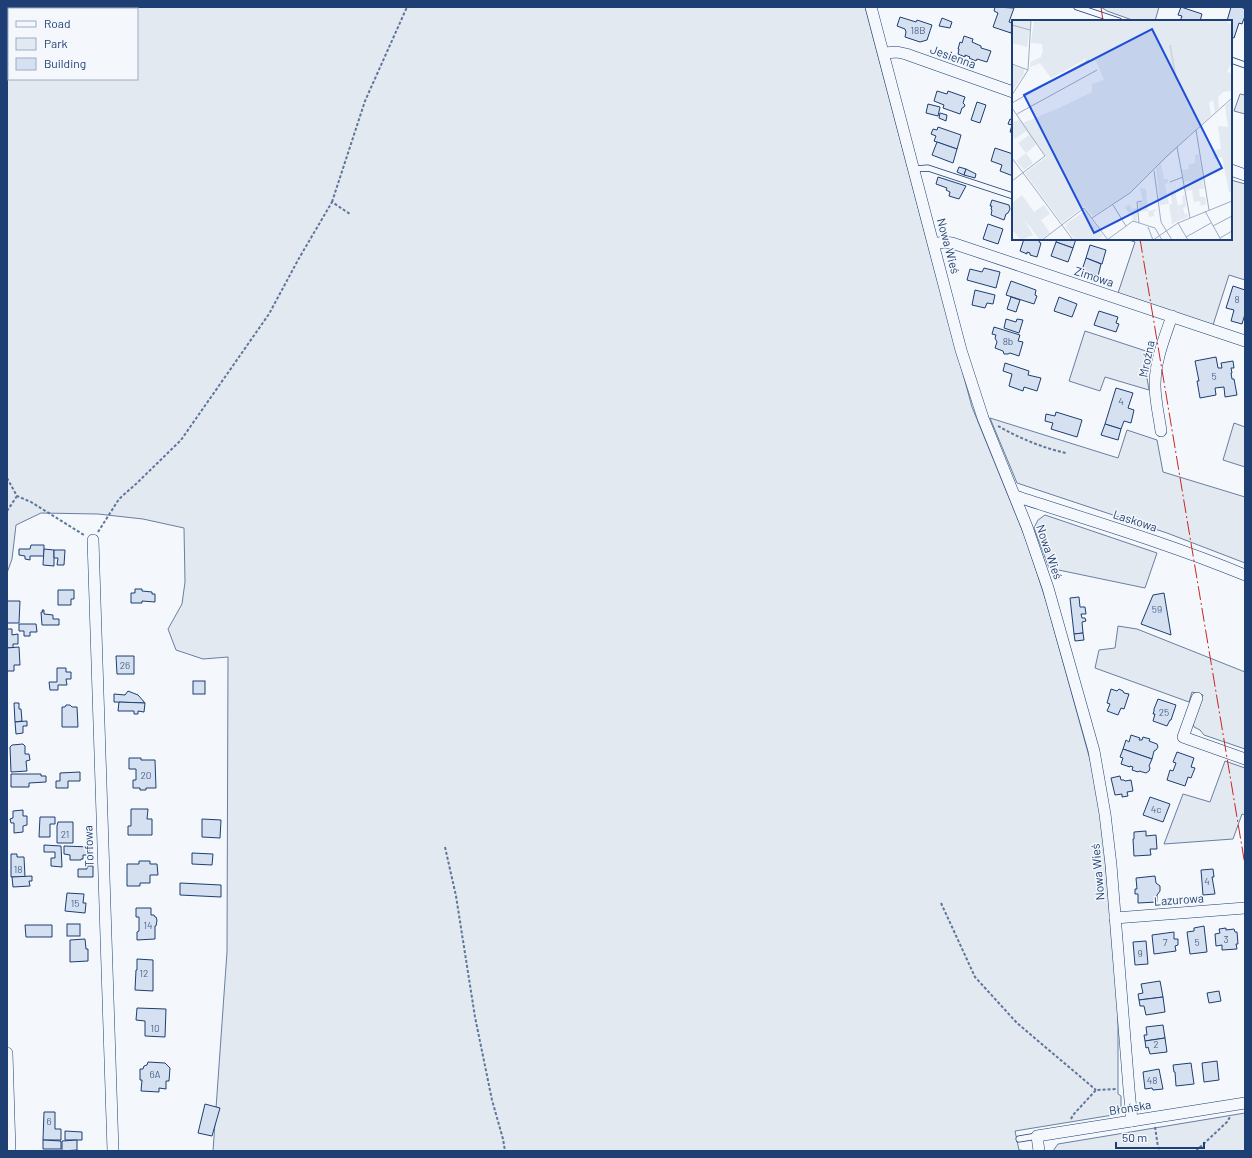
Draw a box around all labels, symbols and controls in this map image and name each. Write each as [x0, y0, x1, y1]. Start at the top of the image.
legend [8, 8, 138, 80]
text: Road [44, 16, 71, 30]
inset map [1012, 20, 1232, 240]
house number: 18B [911, 24, 925, 36]
text: Park [44, 36, 68, 50]
street label: Jesienna [929, 41, 978, 71]
text: Building [44, 56, 86, 70]
street label: Nowa Wieś [935, 216, 963, 275]
street label: Zimowa [1073, 263, 1116, 289]
house number: 8 [1234, 293, 1240, 305]
house number: 8b [1003, 335, 1013, 347]
street label: Mroźna [1135, 339, 1157, 379]
house number: 5 [1211, 370, 1217, 382]
house number: 4 [1118, 395, 1124, 407]
street label: Laskowa [1112, 506, 1159, 534]
street label: Nowa Wieś [1034, 522, 1066, 581]
house number: 59 [1152, 603, 1162, 615]
house number: 26 [120, 659, 130, 671]
house number: 25 [1159, 706, 1169, 718]
house number: 20 [140, 769, 152, 781]
house number: 4c [1151, 803, 1161, 815]
street label: Torfowa [80, 825, 96, 867]
house number: 21 [61, 828, 69, 840]
street label: Nowa Wieś [1088, 843, 1106, 901]
house number: 18 [14, 863, 22, 875]
house number: 4 [1204, 875, 1210, 887]
street label: Lazurowa [1154, 890, 1204, 908]
house number: 15 [71, 897, 79, 909]
house number: 14 [143, 919, 153, 931]
house number: 3 [1223, 933, 1229, 945]
house number: 7 [1163, 936, 1168, 948]
house number: 5 [1194, 936, 1200, 948]
house number: 9 [1137, 947, 1143, 959]
house number: 12 [140, 967, 148, 979]
house number: 10 [150, 1022, 160, 1034]
house number: 2 [1153, 1038, 1159, 1050]
house number: 6A [149, 1068, 161, 1080]
house number: 48 [1147, 1074, 1157, 1086]
street label: Błońska [1108, 1097, 1152, 1117]
house number: 6 [46, 1115, 52, 1127]
scale bar [1116, 1124, 1204, 1150]
text: 50 m [1122, 1130, 1147, 1144]

